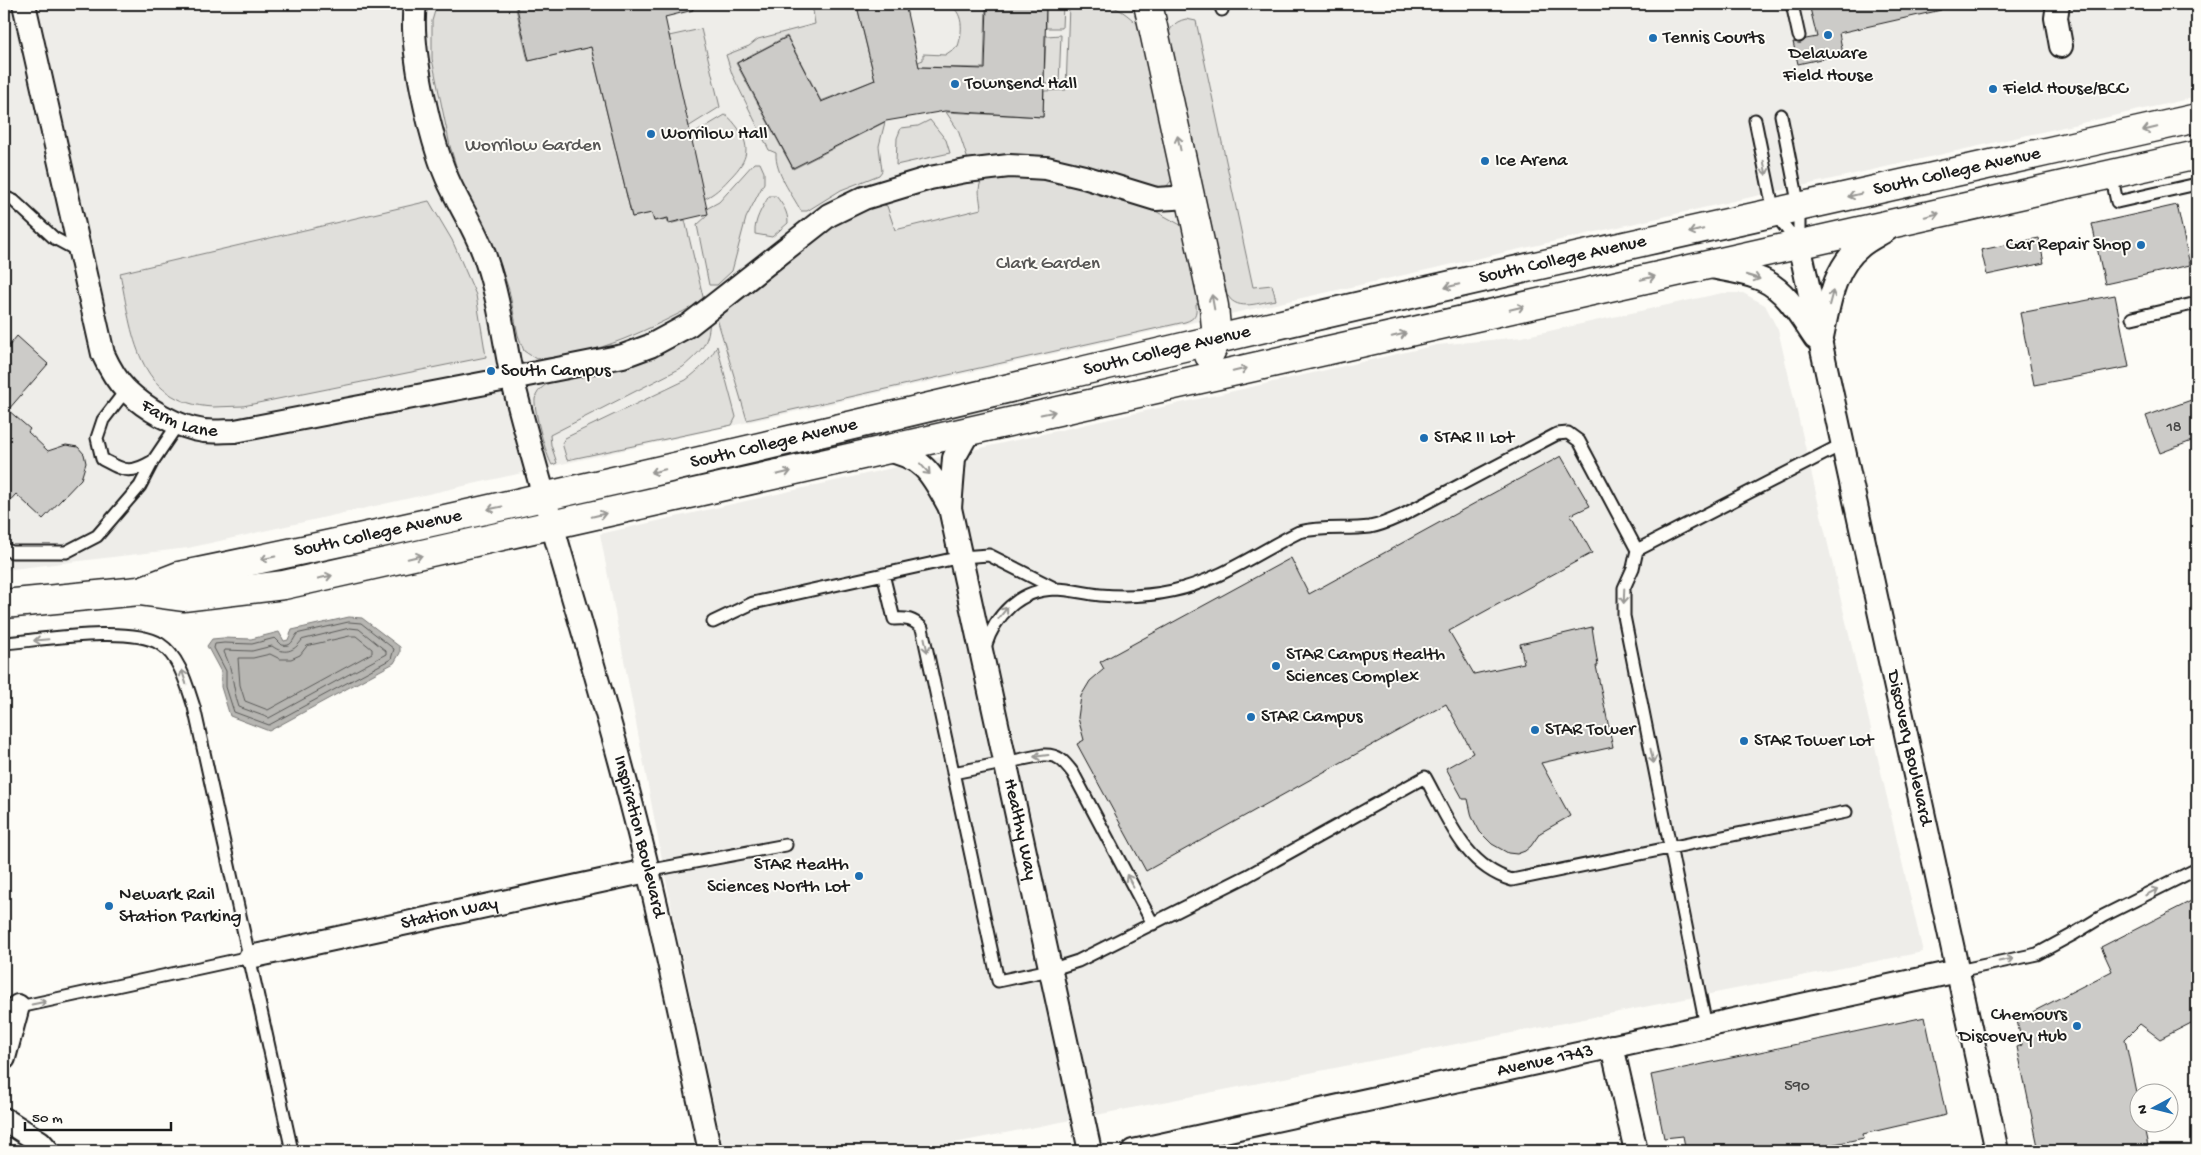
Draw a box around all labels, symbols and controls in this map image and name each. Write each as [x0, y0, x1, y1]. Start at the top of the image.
place label: Tennis Courts [1662, 27, 1765, 50]
marker: Delaware Field House [1822, 29, 1834, 41]
marker: Tennis Courts [1647, 32, 1659, 44]
place label: Delaware Field House [1782, 43, 1873, 88]
place label: Townsend Hall [964, 73, 1077, 96]
marker: Townsend Hall [949, 78, 961, 90]
place label: Field House/BCC [2002, 78, 2129, 101]
marker: Field House/BCC [1987, 83, 1999, 95]
place label: Worrilow Hall [661, 123, 768, 146]
one-way arrow [2142, 125, 2158, 134]
marker: Worrilow Hall [645, 128, 657, 140]
park label: Worrilow Garden [465, 135, 601, 158]
one-way arrow [1174, 135, 1183, 151]
street label: South College Avenue [1871, 142, 2043, 201]
place label: Ice Arena [1495, 150, 1569, 173]
marker: Ice Arena [1479, 155, 1491, 167]
one-way arrow [1760, 160, 1770, 176]
one-way arrow [1847, 191, 1863, 200]
one-way arrow [1923, 210, 1939, 219]
one-way arrow [1689, 227, 1705, 236]
street label: South College Avenue [1477, 230, 1649, 290]
place label: Car Repair Shop [2006, 234, 2132, 257]
marker: Car Repair Shop [2135, 239, 2147, 251]
park label: Clark Garden [996, 253, 1100, 276]
one-way arrow [1639, 273, 1655, 282]
one-way arrow [1744, 273, 1760, 282]
one-way arrow [1445, 282, 1461, 291]
one-way arrow [1827, 290, 1836, 306]
one-way arrow [1207, 294, 1217, 310]
one-way arrow [1509, 303, 1525, 312]
street label: South College Avenue [1081, 320, 1253, 382]
one-way arrow [1391, 330, 1407, 339]
place label: South Campus [501, 360, 612, 383]
marker: South Campus [485, 365, 497, 377]
one-way arrow [1232, 365, 1248, 374]
street label: Farm Lane [135, 394, 218, 443]
one-way arrow [1039, 408, 1055, 417]
street label: South College Avenue [688, 413, 860, 474]
house number: 18 [2165, 419, 2182, 438]
place label: STAR II Lot [1434, 427, 1516, 450]
marker: STAR II Lot [1418, 432, 1430, 444]
one-way arrow [919, 462, 931, 475]
one-way arrow [651, 467, 667, 476]
one-way arrow [776, 468, 792, 477]
street label: South College Avenue [292, 504, 464, 563]
one-way arrow [488, 504, 504, 513]
one-way arrow [590, 510, 606, 519]
one-way arrow [406, 552, 422, 561]
one-way arrow [260, 554, 276, 563]
one-way arrow [317, 571, 333, 581]
one-way arrow [1619, 588, 1629, 604]
one-way arrow [998, 607, 1009, 620]
one-way arrow [33, 636, 49, 645]
one-way arrow [922, 637, 931, 653]
place label: STAR Campus Health Sciences Complex [1286, 644, 1445, 689]
marker: STAR Campus Health Sciences Complex [1270, 660, 1282, 672]
street label: Discovery Boulevard [1881, 667, 1938, 830]
one-way arrow [179, 670, 188, 685]
place label: STAR Campus [1261, 706, 1363, 729]
marker: STAR Campus [1245, 711, 1257, 723]
place label: STAR Tower [1545, 719, 1637, 742]
marker: STAR Tower [1529, 724, 1541, 736]
place label: STAR Tower Lot [1754, 730, 1876, 753]
marker: STAR Tower Lot [1738, 735, 1750, 747]
one-way arrow [1648, 747, 1657, 763]
one-way arrow [1033, 751, 1049, 761]
street label: Inspiration Boulevard [608, 753, 671, 922]
street label: Healthy Way [998, 776, 1042, 883]
place label: STAR Health Sciences North Lot [707, 854, 851, 899]
marker: STAR Health Sciences North Lot [853, 870, 865, 882]
one-way arrow [1125, 874, 1134, 889]
place label: Newark Rail Station Parking [119, 884, 242, 929]
one-way arrow [2144, 887, 2159, 897]
street label: Station Way [399, 892, 501, 935]
marker: Newark Rail Station Parking [103, 900, 115, 912]
one-way arrow [1997, 955, 2013, 965]
one-way arrow [31, 998, 47, 1007]
place label: Chemours Discovery Hub [1957, 1004, 2068, 1049]
marker: Chemours Discovery Hub [2071, 1020, 2083, 1032]
street label: Avenue 1743 [1495, 1039, 1596, 1083]
house number: 590 [1784, 1078, 1810, 1097]
north arrow [2128, 1082, 2178, 1132]
scale bar [25, 1100, 171, 1132]
text: N [2135, 1104, 2153, 1115]
text: 50 m [32, 1110, 63, 1128]

